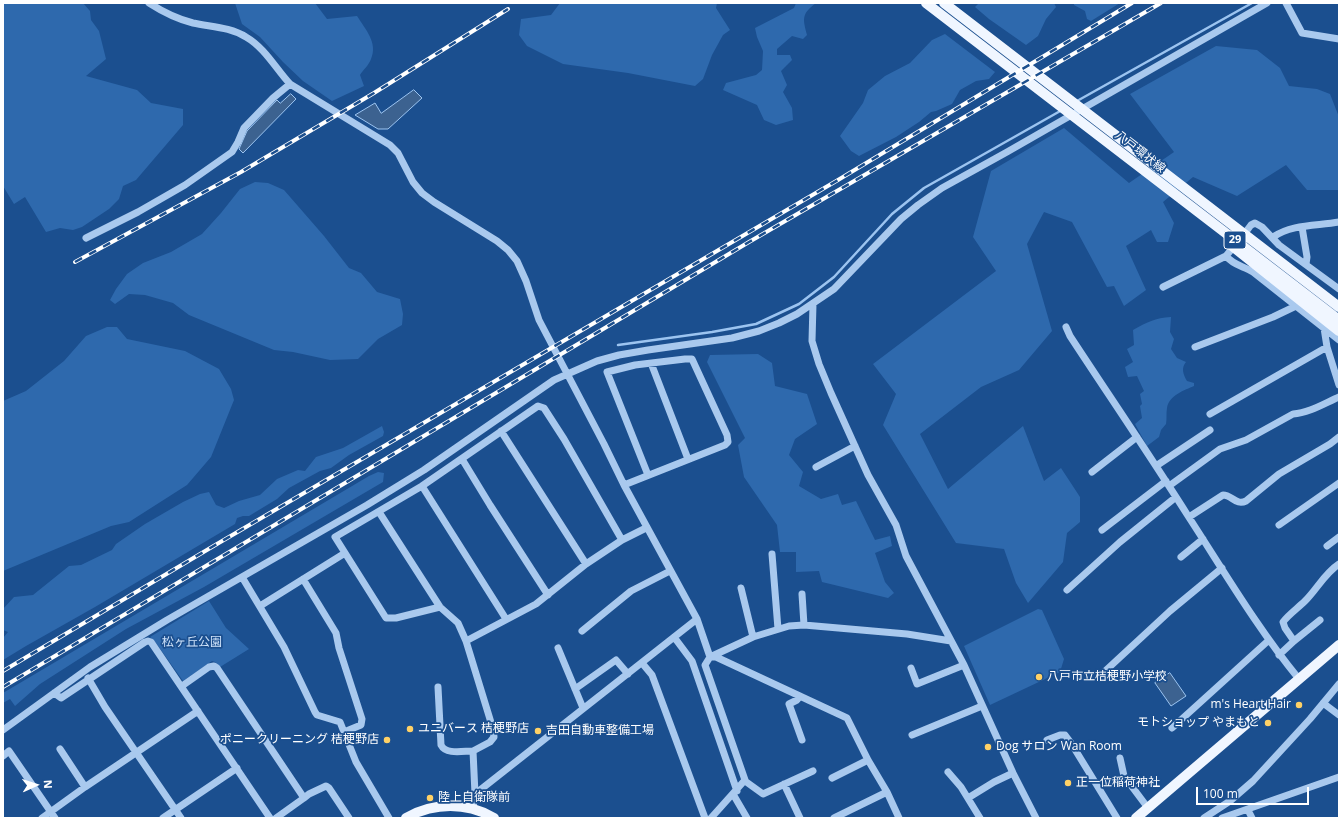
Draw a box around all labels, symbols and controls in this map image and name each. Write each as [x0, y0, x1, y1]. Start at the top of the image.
street label: 八戸環状線 [1112, 128, 1168, 176]
road number: 29 [1224, 231, 1246, 249]
park label: 松ヶ丘公園 [162, 636, 222, 650]
place label: 八戸市立桔梗野小学校 [1047, 670, 1167, 684]
marker: 八戸市立桔梗野小学校 [1034, 672, 1044, 682]
place label: m's Heart Hair [1210, 698, 1291, 712]
marker: m's Heart Hair [1294, 700, 1304, 710]
place label: モトショップ やまもと [1137, 716, 1260, 730]
marker: モトショップ やまもと [1263, 718, 1273, 728]
place label: ユニバース 桔梗野店 [418, 722, 529, 736]
marker: ユニバース 桔梗野店 [405, 724, 415, 734]
place label: 吉田自動車整備工場 [546, 724, 654, 738]
marker: 吉田自動車整備工場 [533, 726, 543, 736]
place label: ポニークリーニング 桔梗野店 [220, 733, 379, 747]
marker: ポニークリーニング 桔梗野店 [382, 735, 392, 745]
place label: Dog サロン Wan Room [996, 740, 1122, 754]
marker: Dog サロン Wan Room [983, 742, 993, 752]
north arrow [16, 765, 56, 805]
place label: 正一位稲荷神社 [1076, 776, 1160, 790]
marker: 正一位稲荷神社 [1063, 778, 1073, 788]
text: N [41, 779, 56, 789]
scale bar [1198, 779, 1311, 805]
text: 100 m [1203, 785, 1238, 802]
place label: 陸上自衛隊前 [438, 791, 510, 805]
marker: 陸上自衛隊前 [425, 793, 435, 803]

